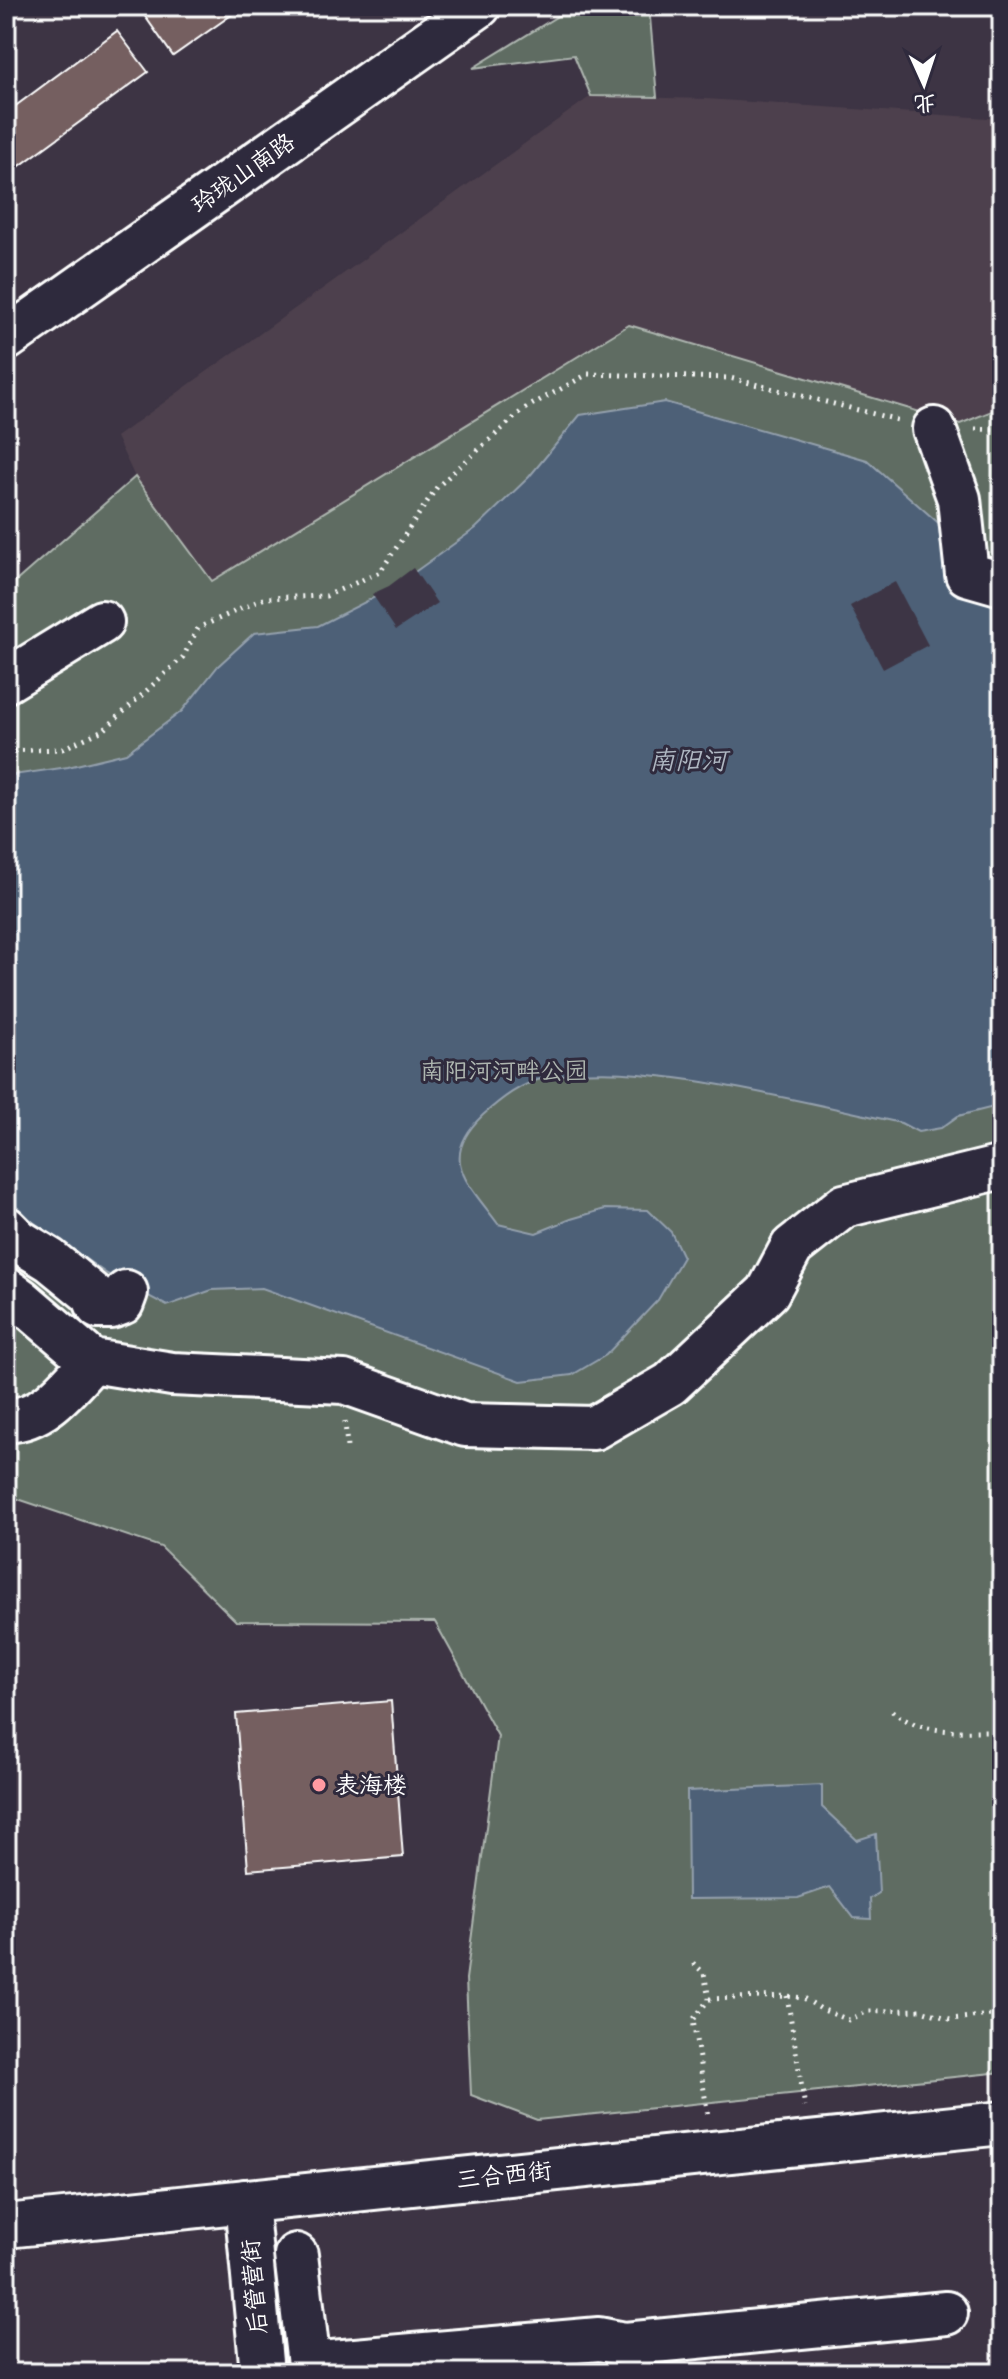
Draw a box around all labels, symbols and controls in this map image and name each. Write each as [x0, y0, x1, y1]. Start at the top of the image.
north arrow [884, 44, 964, 124]
text: 北 [913, 89, 937, 118]
street label: 玲珑山南路 [185, 126, 300, 219]
water label: 南阳河 [649, 744, 731, 776]
park label: 南阳河河畔公园 [420, 1056, 588, 1085]
place label: 表海楼 [335, 1770, 407, 1799]
marker: 表海楼 [310, 1776, 328, 1794]
street label: 三合西街 [455, 2155, 553, 2194]
street label: 后管营街 [235, 2238, 272, 2336]

